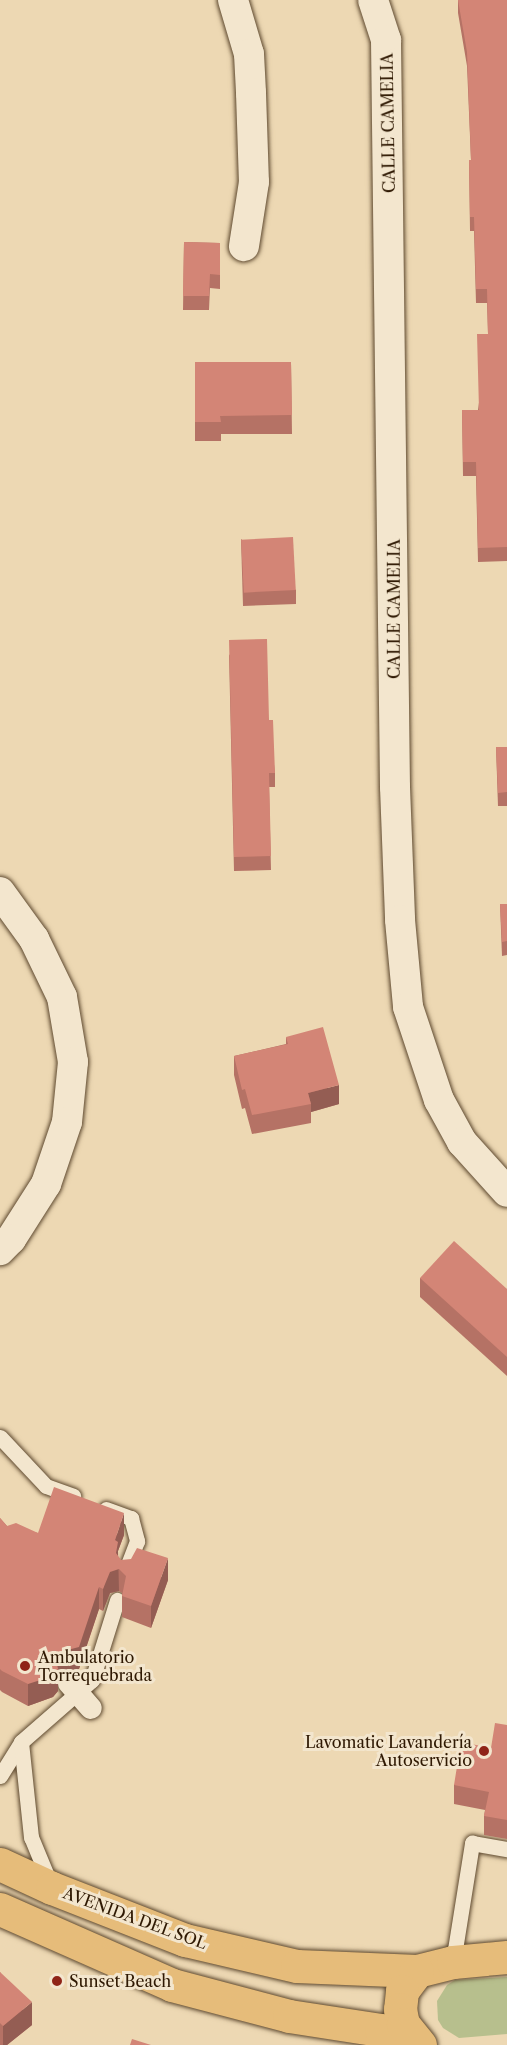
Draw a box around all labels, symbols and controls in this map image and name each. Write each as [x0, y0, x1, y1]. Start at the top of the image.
street label: CALLE CAMELIA [377, 53, 399, 193]
street label: CALLE CAMELIA [384, 539, 404, 679]
place label: Ambulatorio Torrequebrada [38, 1647, 152, 1685]
marker: Ambulatorio Torrequebrada [16, 1657, 34, 1675]
place label: Lavomatic Lavandería Autoservicio [305, 1732, 472, 1770]
marker: Lavomatic Lavandería Autoservicio [477, 1744, 491, 1758]
street label: AVENIDA DEL SOL [60, 1883, 210, 1953]
place label: Sunset Beach [69, 1971, 171, 1991]
marker: Sunset Beach [50, 1974, 64, 1988]

